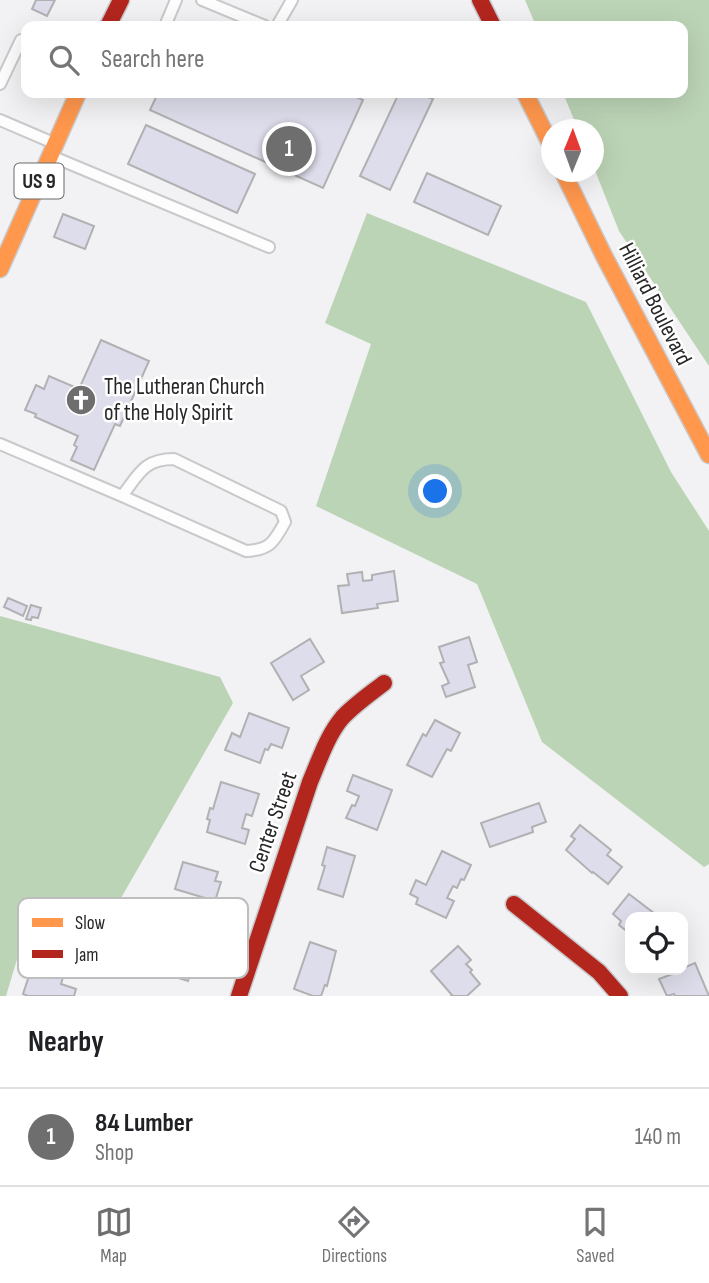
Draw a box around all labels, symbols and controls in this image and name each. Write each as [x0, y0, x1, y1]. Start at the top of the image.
search box [21, 21, 688, 98]
icon: search [45, 41, 83, 79]
text: Search here [101, 44, 204, 75]
north arrow [541, 119, 604, 182]
pin: 1 [266, 123, 312, 175]
road number: US 9 [14, 164, 64, 198]
street label: Hilliard Boulevard [612, 238, 698, 370]
place label: The Lutheran Church of the Holy Spirit [104, 373, 265, 427]
church icon: The Lutheran Church of the Holy Spirit [64, 383, 98, 417]
your location [418, 474, 452, 508]
street label: Center Street [243, 768, 303, 876]
legend [18, 898, 248, 978]
text: Slow [75, 912, 105, 935]
map controls [625, 912, 688, 975]
button: locate [625, 912, 688, 975]
text: Jam [74, 944, 98, 967]
text: Nearby [28, 1024, 104, 1060]
text: 84 Lumber [95, 1108, 193, 1139]
text: 1 [46, 1123, 56, 1151]
text: 140 m [635, 1123, 681, 1151]
text: Shop [95, 1139, 134, 1167]
tab: Map [95, 1203, 133, 1268]
tab: Directions [322, 1203, 387, 1268]
tab: Saved [576, 1203, 614, 1268]

